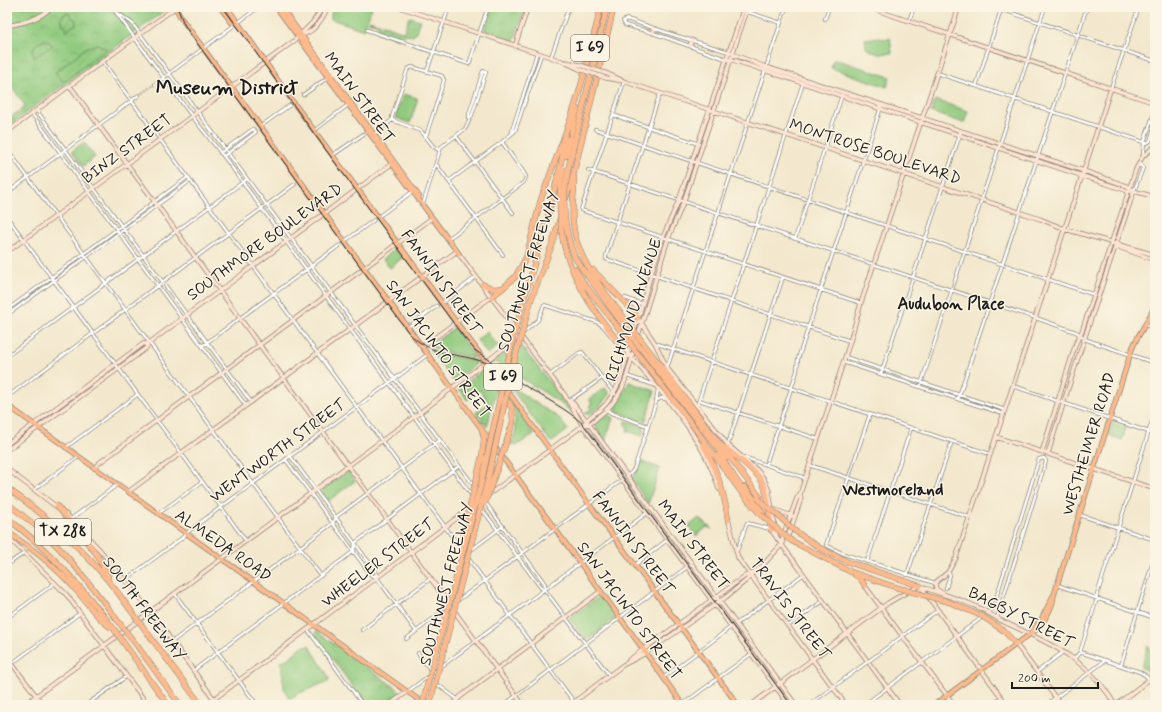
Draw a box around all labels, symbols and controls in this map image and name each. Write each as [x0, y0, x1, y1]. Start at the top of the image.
road number: I 69 [571, 35, 609, 61]
street label: MAIN STREET [319, 48, 399, 148]
district label: Museum District [156, 75, 298, 102]
street label: BINZ STREET [78, 109, 176, 189]
street label: MONTROSE BOULEVARD [786, 114, 964, 190]
street label: SOUTHMORE BOULEVARD [183, 178, 347, 306]
street label: SOUTHWEST FREEWAY [493, 188, 565, 354]
street label: FANNIN STREET [396, 226, 487, 339]
street label: RICHMOND AVENUE [601, 236, 667, 384]
street label: SAN JACINTO STREET [381, 276, 495, 422]
district label: Audubon Place [897, 293, 1005, 315]
road number: I 69 [484, 364, 522, 390]
street label: WESTHEIMER ROAD [1057, 370, 1121, 518]
street label: WENTWORTH STREET [206, 394, 351, 508]
district label: Westmoreland [842, 479, 944, 501]
street label: FANNIN STREET [587, 487, 679, 600]
street label: MAIN STREET [652, 496, 734, 594]
street label: SOUTHWEST FREEWAY [415, 500, 479, 668]
street label: ALMEDA ROAD [171, 505, 275, 587]
street label: WHEELER STREET [317, 513, 440, 612]
road number: TX 288 [35, 519, 91, 545]
street label: SAN JACINTO STREET [572, 538, 686, 684]
street label: SOUTH FREEWAY [98, 553, 190, 665]
street label: TRAVIS STREET [745, 554, 836, 665]
street label: BAGBY STREET [965, 582, 1078, 654]
scale bar [1012, 664, 1098, 690]
text: 200 m [1018, 671, 1051, 687]

